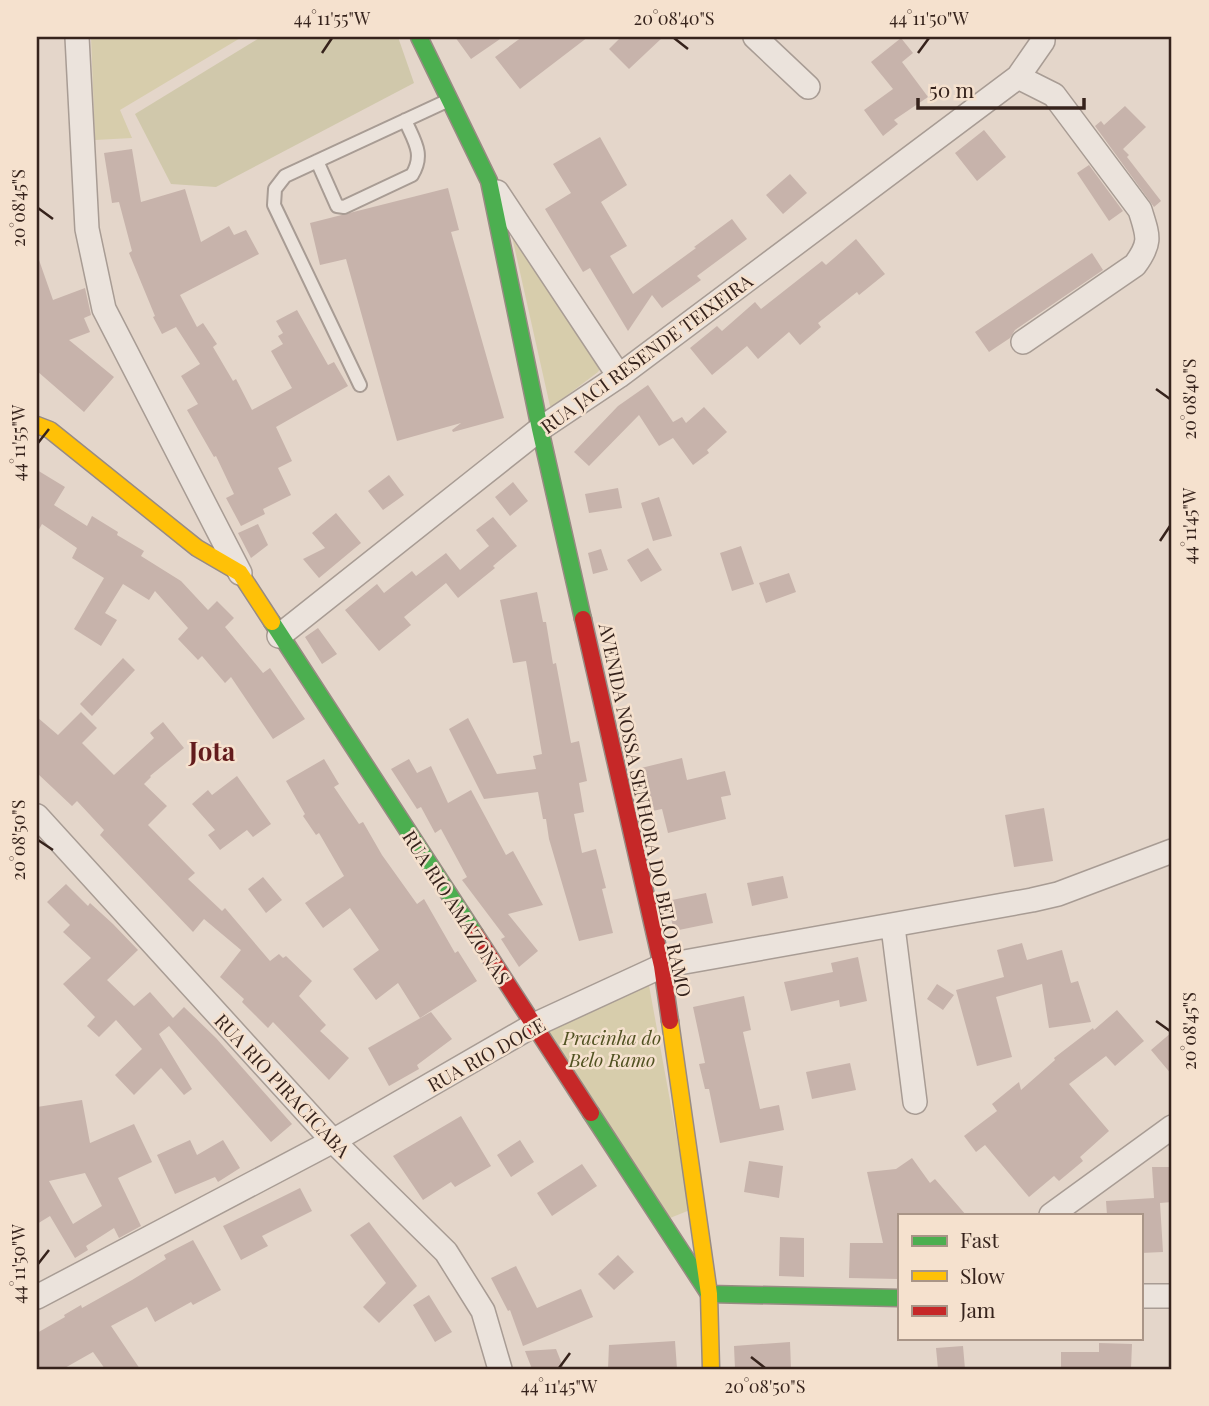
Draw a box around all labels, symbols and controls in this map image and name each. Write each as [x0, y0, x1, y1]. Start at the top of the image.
text: 44°11'55"W [294, 6, 371, 30]
text: 20°08'40"S [634, 6, 714, 30]
text: 44°11'50"W [889, 6, 969, 30]
scale bar [918, 66, 1085, 110]
text: 50 m [929, 75, 975, 103]
text: 20°08'45"S [6, 169, 30, 247]
street label: RUA JACI RESENDE TEIXEIRA [535, 267, 758, 439]
text: 20°08'40"S [1177, 359, 1201, 439]
text: 44°11'55"W [6, 404, 30, 481]
text: 44°11'45"W [1177, 487, 1201, 564]
street label: AVENIDA NOSSA SENHORA DO BELO RAMO [593, 620, 698, 999]
district label: Jota [188, 733, 236, 768]
text: 20°08'50"S [6, 800, 30, 880]
street label: RUA RIO AMAZONAS [397, 825, 517, 989]
text: 20°08'45"S [1177, 992, 1201, 1070]
street label: RUA RIO PIRACICABA [209, 1007, 357, 1163]
street label: RUA RIO DOCE [422, 1011, 550, 1097]
park label: Pracinha do Belo Ramo [562, 1024, 661, 1072]
legend [898, 1214, 1142, 1340]
text: 44°11'50"W [6, 1224, 30, 1304]
text: Fast [960, 1225, 999, 1253]
text: Slow [960, 1261, 1005, 1289]
text: Jam [959, 1295, 996, 1323]
text: 44°11'45"W [521, 1374, 598, 1398]
text: 20°08'50"S [725, 1374, 805, 1398]

